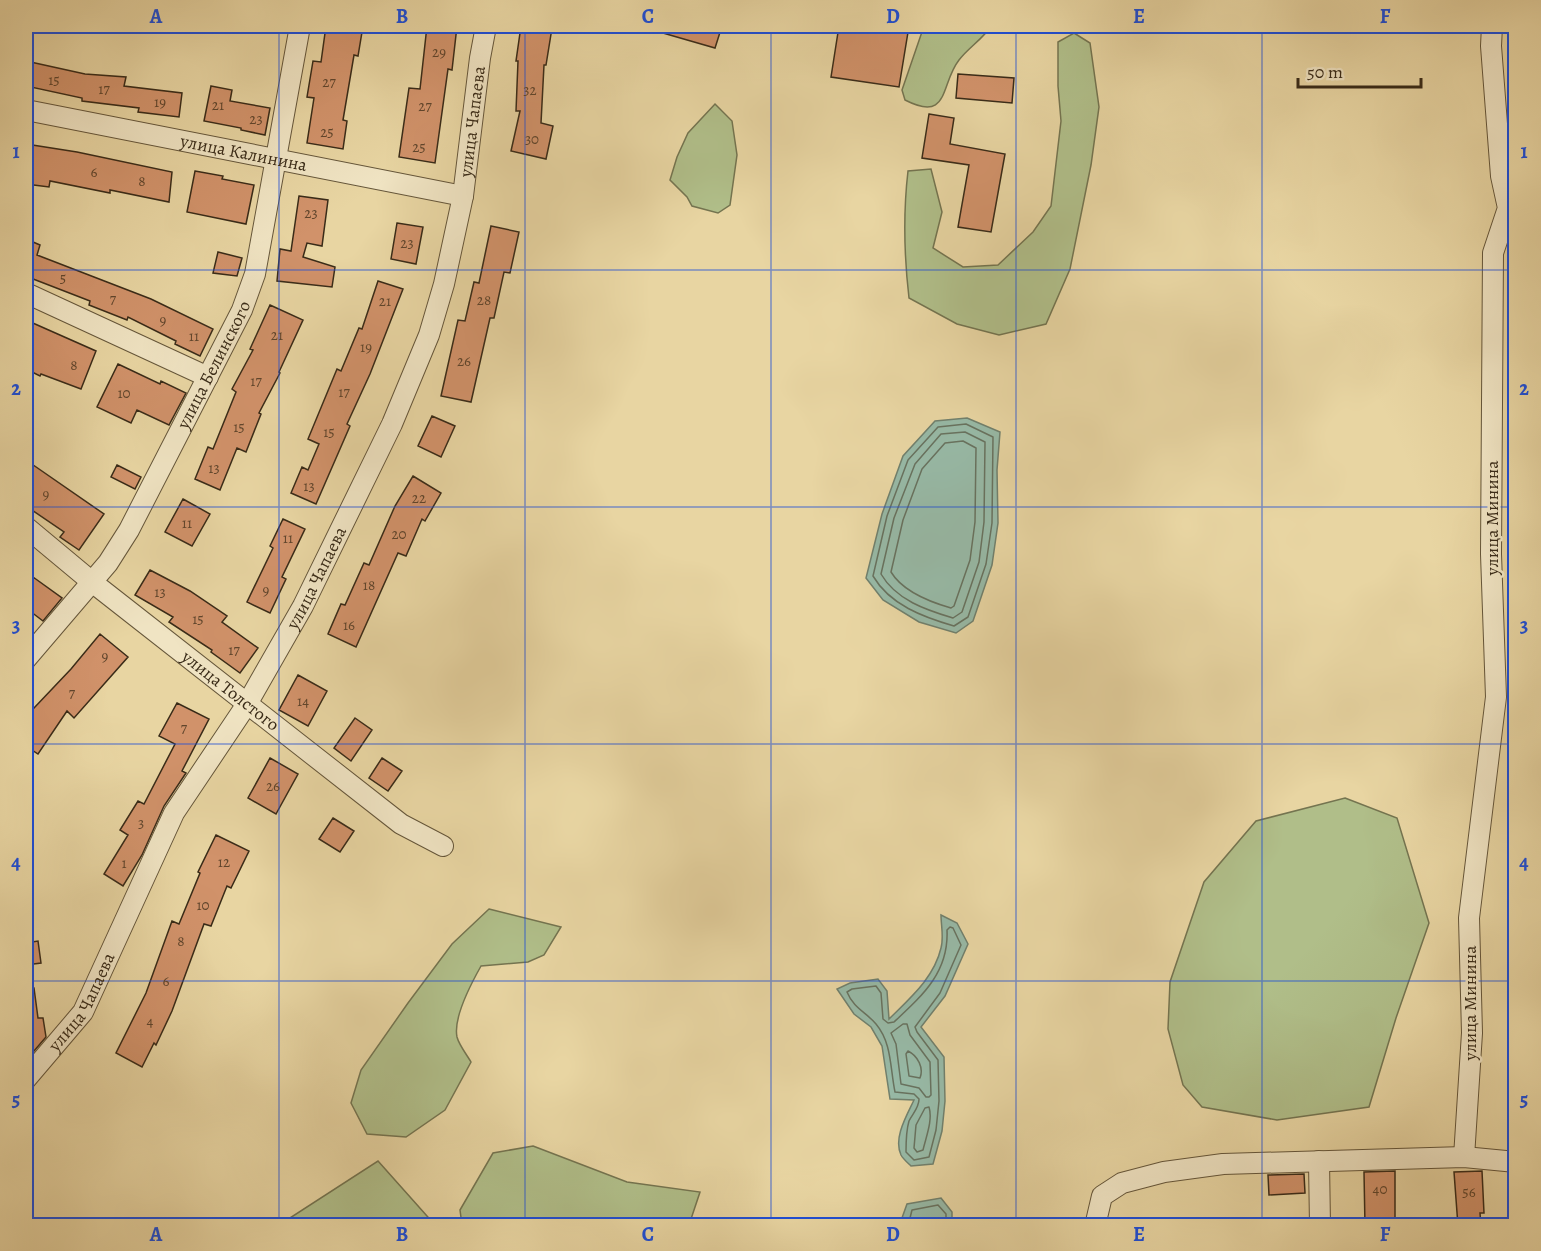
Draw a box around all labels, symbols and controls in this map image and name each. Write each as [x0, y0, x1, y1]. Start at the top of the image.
text: A [149, 3, 163, 30]
text: B [396, 3, 408, 30]
text: C [642, 3, 654, 30]
text: D [886, 3, 900, 30]
text: E [1133, 3, 1145, 30]
text: F [1380, 3, 1391, 30]
house number: 29 [432, 42, 446, 62]
scale bar [1298, 51, 1421, 89]
text: 50 m [1307, 60, 1343, 84]
street label: улица Чапаева [453, 64, 491, 180]
house number: 15 [48, 70, 60, 90]
house number: 27 [322, 72, 336, 92]
house number: 17 [98, 79, 110, 99]
house number: 32 [523, 80, 537, 100]
house number: 19 [154, 92, 166, 112]
house number: 21 [212, 95, 224, 115]
house number: 27 [418, 96, 432, 116]
house number: 23 [249, 109, 263, 129]
house number: 25 [320, 122, 334, 142]
street label: улица Калинина [177, 128, 310, 177]
house number: 30 [525, 129, 539, 149]
house number: 25 [412, 137, 426, 157]
text: 1 [12, 138, 20, 165]
text: 1 [1520, 138, 1528, 165]
house number: 6 [91, 162, 98, 182]
house number: 8 [138, 171, 146, 191]
house number: 23 [304, 203, 318, 223]
house number: 23 [400, 233, 414, 253]
house number: 5 [60, 268, 66, 288]
house number: 7 [110, 289, 117, 309]
house number: 28 [477, 290, 491, 310]
house number: 21 [379, 291, 391, 311]
street label: улица Белинского [170, 298, 256, 434]
house number: 9 [160, 310, 167, 330]
house number: 21 [271, 325, 283, 345]
house number: 11 [189, 326, 199, 346]
house number: 19 [360, 337, 372, 357]
house number: 26 [457, 351, 471, 371]
house number: 8 [70, 355, 78, 375]
house number: 17 [250, 371, 262, 391]
text: 2 [11, 375, 21, 402]
text: 2 [1519, 375, 1529, 402]
house number: 17 [338, 382, 350, 402]
house number: 10 [117, 383, 131, 403]
house number: 15 [233, 417, 245, 437]
house number: 15 [323, 422, 335, 442]
house number: 13 [208, 458, 220, 478]
street label: улица Минина [1480, 460, 1504, 576]
house number: 13 [303, 476, 315, 496]
house number: 9 [43, 484, 50, 504]
house number: 22 [412, 488, 426, 508]
house number: 11 [182, 513, 192, 533]
street label: улица Чапаева [280, 522, 352, 634]
house number: 20 [391, 524, 407, 544]
house number: 11 [283, 528, 293, 548]
house number: 18 [363, 575, 375, 595]
house number: 9 [263, 580, 270, 600]
house number: 13 [154, 582, 166, 602]
house number: 15 [192, 609, 204, 629]
text: 3 [12, 612, 20, 639]
text: 3 [1520, 612, 1528, 639]
house number: 16 [343, 615, 355, 635]
house number: 17 [228, 640, 240, 660]
street label: улица Толстого [176, 644, 284, 736]
house number: 9 [102, 646, 109, 666]
house number: 7 [69, 683, 76, 703]
house number: 14 [297, 691, 309, 711]
house number: 7 [181, 718, 188, 738]
house number: 26 [266, 776, 280, 796]
house number: 3 [138, 813, 144, 833]
text: 4 [11, 849, 21, 876]
text: 4 [1519, 849, 1529, 876]
house number: 12 [218, 852, 230, 872]
house number: 1 [121, 853, 127, 873]
house number: 10 [196, 895, 210, 915]
house number: 8 [177, 931, 185, 951]
street label: улица Минина [1458, 945, 1482, 1061]
street label: улица Чапаева [42, 948, 121, 1057]
house number: 6 [163, 971, 170, 991]
house number: 4 [147, 1011, 154, 1031]
text: 5 [12, 1086, 20, 1113]
text: 5 [1520, 1086, 1528, 1113]
house number: 40 [1373, 1179, 1387, 1199]
house number: 56 [1462, 1182, 1476, 1202]
text: A [149, 1221, 163, 1248]
text: B [396, 1221, 408, 1248]
text: C [642, 1221, 654, 1248]
text: D [886, 1221, 900, 1248]
text: E [1133, 1221, 1145, 1248]
text: F [1380, 1221, 1391, 1248]

